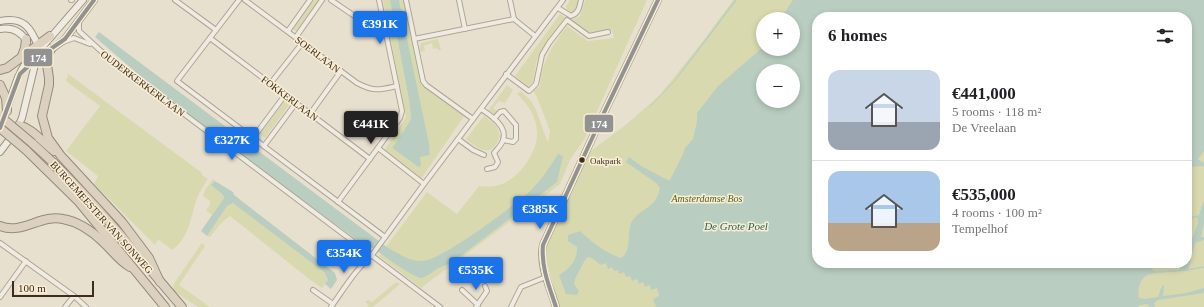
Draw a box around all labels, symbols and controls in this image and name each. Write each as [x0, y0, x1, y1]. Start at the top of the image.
pin: €391K [352, 11, 408, 45]
map controls [756, 12, 800, 108]
button: + [756, 12, 800, 56]
text: €391K [362, 16, 398, 31]
icon: filters [1154, 25, 1176, 47]
text: 6 homes [828, 26, 887, 45]
street label: SOERLAAN [293, 34, 342, 75]
line badge: 174 [23, 48, 53, 67]
street label: OUDERKERKERLAAN [99, 48, 187, 119]
text: 174 [30, 52, 47, 64]
button: − [756, 64, 800, 108]
street label: FOKKERLAAN [259, 74, 320, 123]
text: €441,000 [952, 84, 1016, 103]
icon: home [860, 86, 908, 134]
text: 5 rooms · 118 m² [952, 104, 1041, 119]
pin: €441K [343, 111, 399, 145]
line badge: 174 [584, 114, 614, 133]
text: €441K [353, 116, 389, 131]
text: 174 [591, 118, 608, 130]
text: De Vreelaan [952, 120, 1016, 135]
pin: €327K [204, 127, 260, 161]
text: €327K [214, 132, 250, 147]
marker: Oakpark [577, 155, 587, 165]
place label: Oakpark [590, 156, 621, 166]
street label: BURGEMEESTER VAN SONWEG [48, 159, 155, 276]
text: €535,000 [952, 185, 1016, 204]
icon: home [860, 187, 908, 235]
park label: Amsterdamse Bos [670, 193, 743, 204]
pin: €385K [512, 196, 568, 230]
text: €385K [522, 201, 558, 216]
text: 4 rooms · 100 m² [952, 205, 1042, 220]
water label: De Grote Poel [703, 220, 768, 232]
text: Tempelhof [952, 221, 1008, 236]
pin: €354K [316, 240, 372, 274]
text: €354K [326, 245, 362, 260]
pin: €535K [448, 257, 504, 291]
text: €535K [458, 262, 494, 277]
scale bar [12, 279, 94, 298]
text: 100 m [18, 282, 46, 294]

